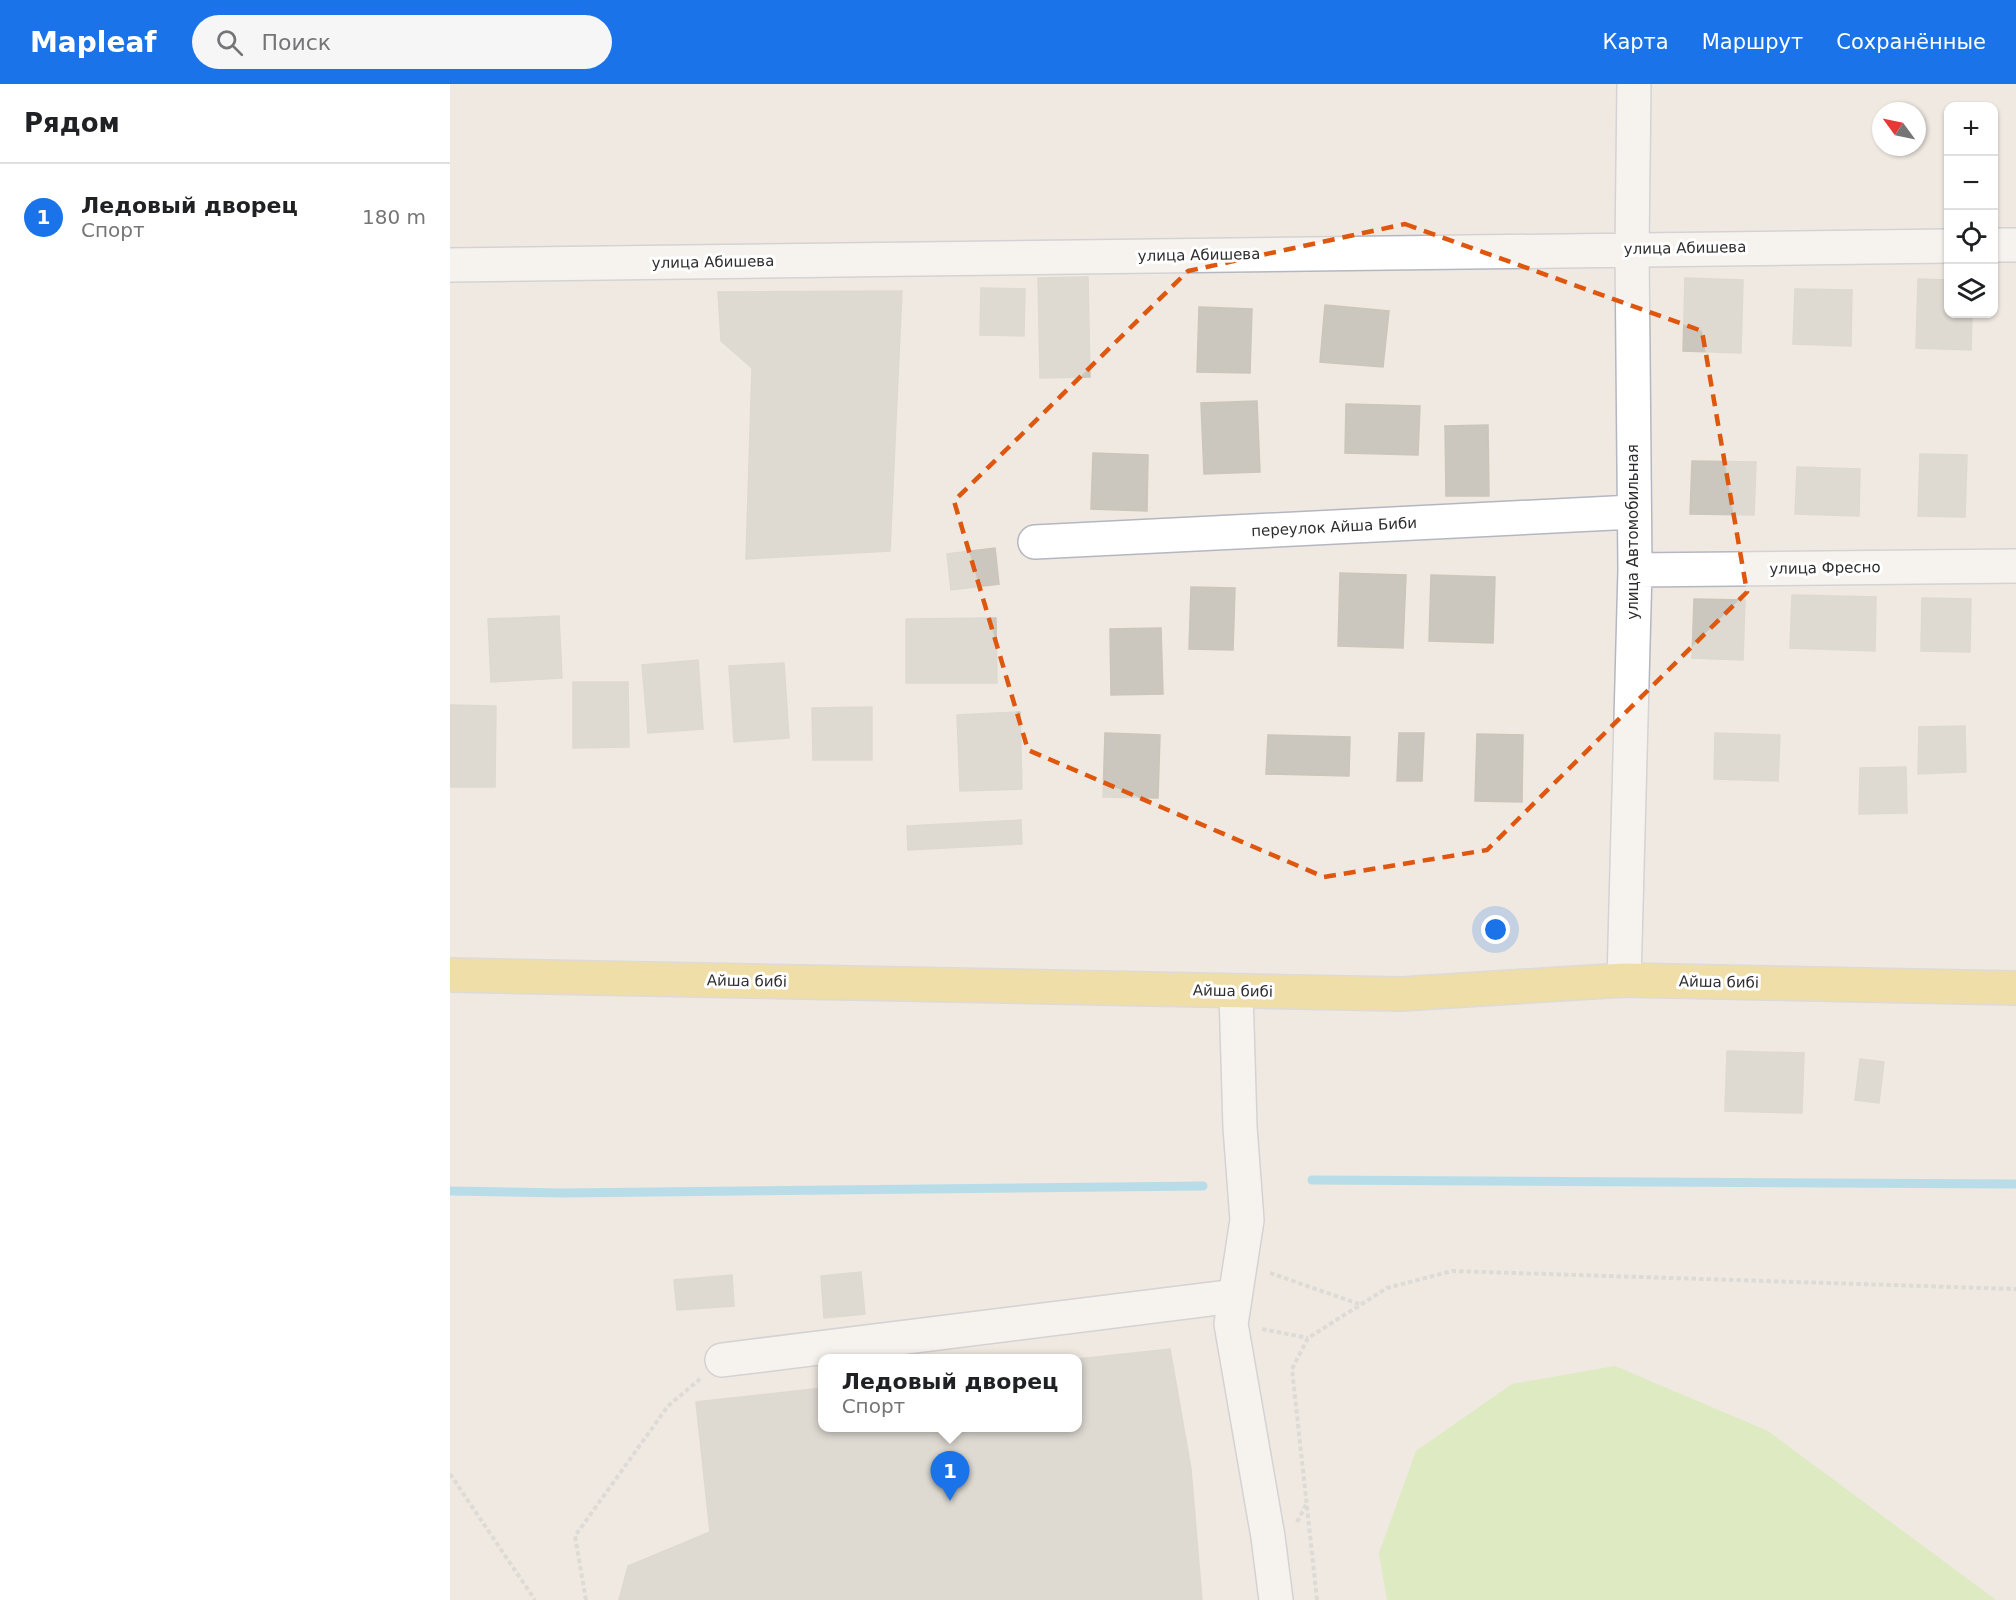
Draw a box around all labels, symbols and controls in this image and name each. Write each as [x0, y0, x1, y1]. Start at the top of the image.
search box [192, 15, 612, 69]
text: Mapleaf [30, 26, 156, 59]
icon: search [213, 26, 246, 59]
text: Поиск [261, 30, 331, 55]
text: Карта [1603, 30, 1669, 54]
text: Маршрут [1702, 30, 1803, 54]
text: Сохранённые [1836, 30, 1986, 54]
north arrow [1872, 102, 1926, 156]
map controls [1944, 102, 1998, 318]
button: + [1944, 102, 1998, 156]
text: Рядом [24, 108, 120, 138]
button: − [1944, 156, 1998, 210]
text: Ледовый дворец [81, 193, 298, 218]
text: 1 [37, 205, 50, 229]
text: 180 m [362, 205, 426, 229]
button: locate [1944, 210, 1998, 264]
text: Спорт [81, 218, 145, 242]
street label: улица Абишева [1624, 238, 1746, 258]
street label: улица Абишева [1138, 245, 1260, 265]
street label: улица Абишева [652, 252, 774, 272]
button: layers [1944, 264, 1998, 318]
street label: улица Автомобильная [1624, 444, 1642, 620]
street label: переулок Айша Биби [1251, 514, 1417, 540]
street label: улица Фресно [1769, 558, 1881, 578]
your location [1481, 915, 1510, 944]
street label: Айша бибі [707, 971, 787, 991]
street label: Айша бибі [1679, 972, 1759, 992]
street label: Айша бибі [1193, 981, 1273, 1001]
popup [818, 1354, 1082, 1432]
text: Ледовый дворец [842, 1369, 1058, 1394]
text: Спорт [842, 1394, 905, 1418]
pin: 1 [930, 1452, 970, 1501]

